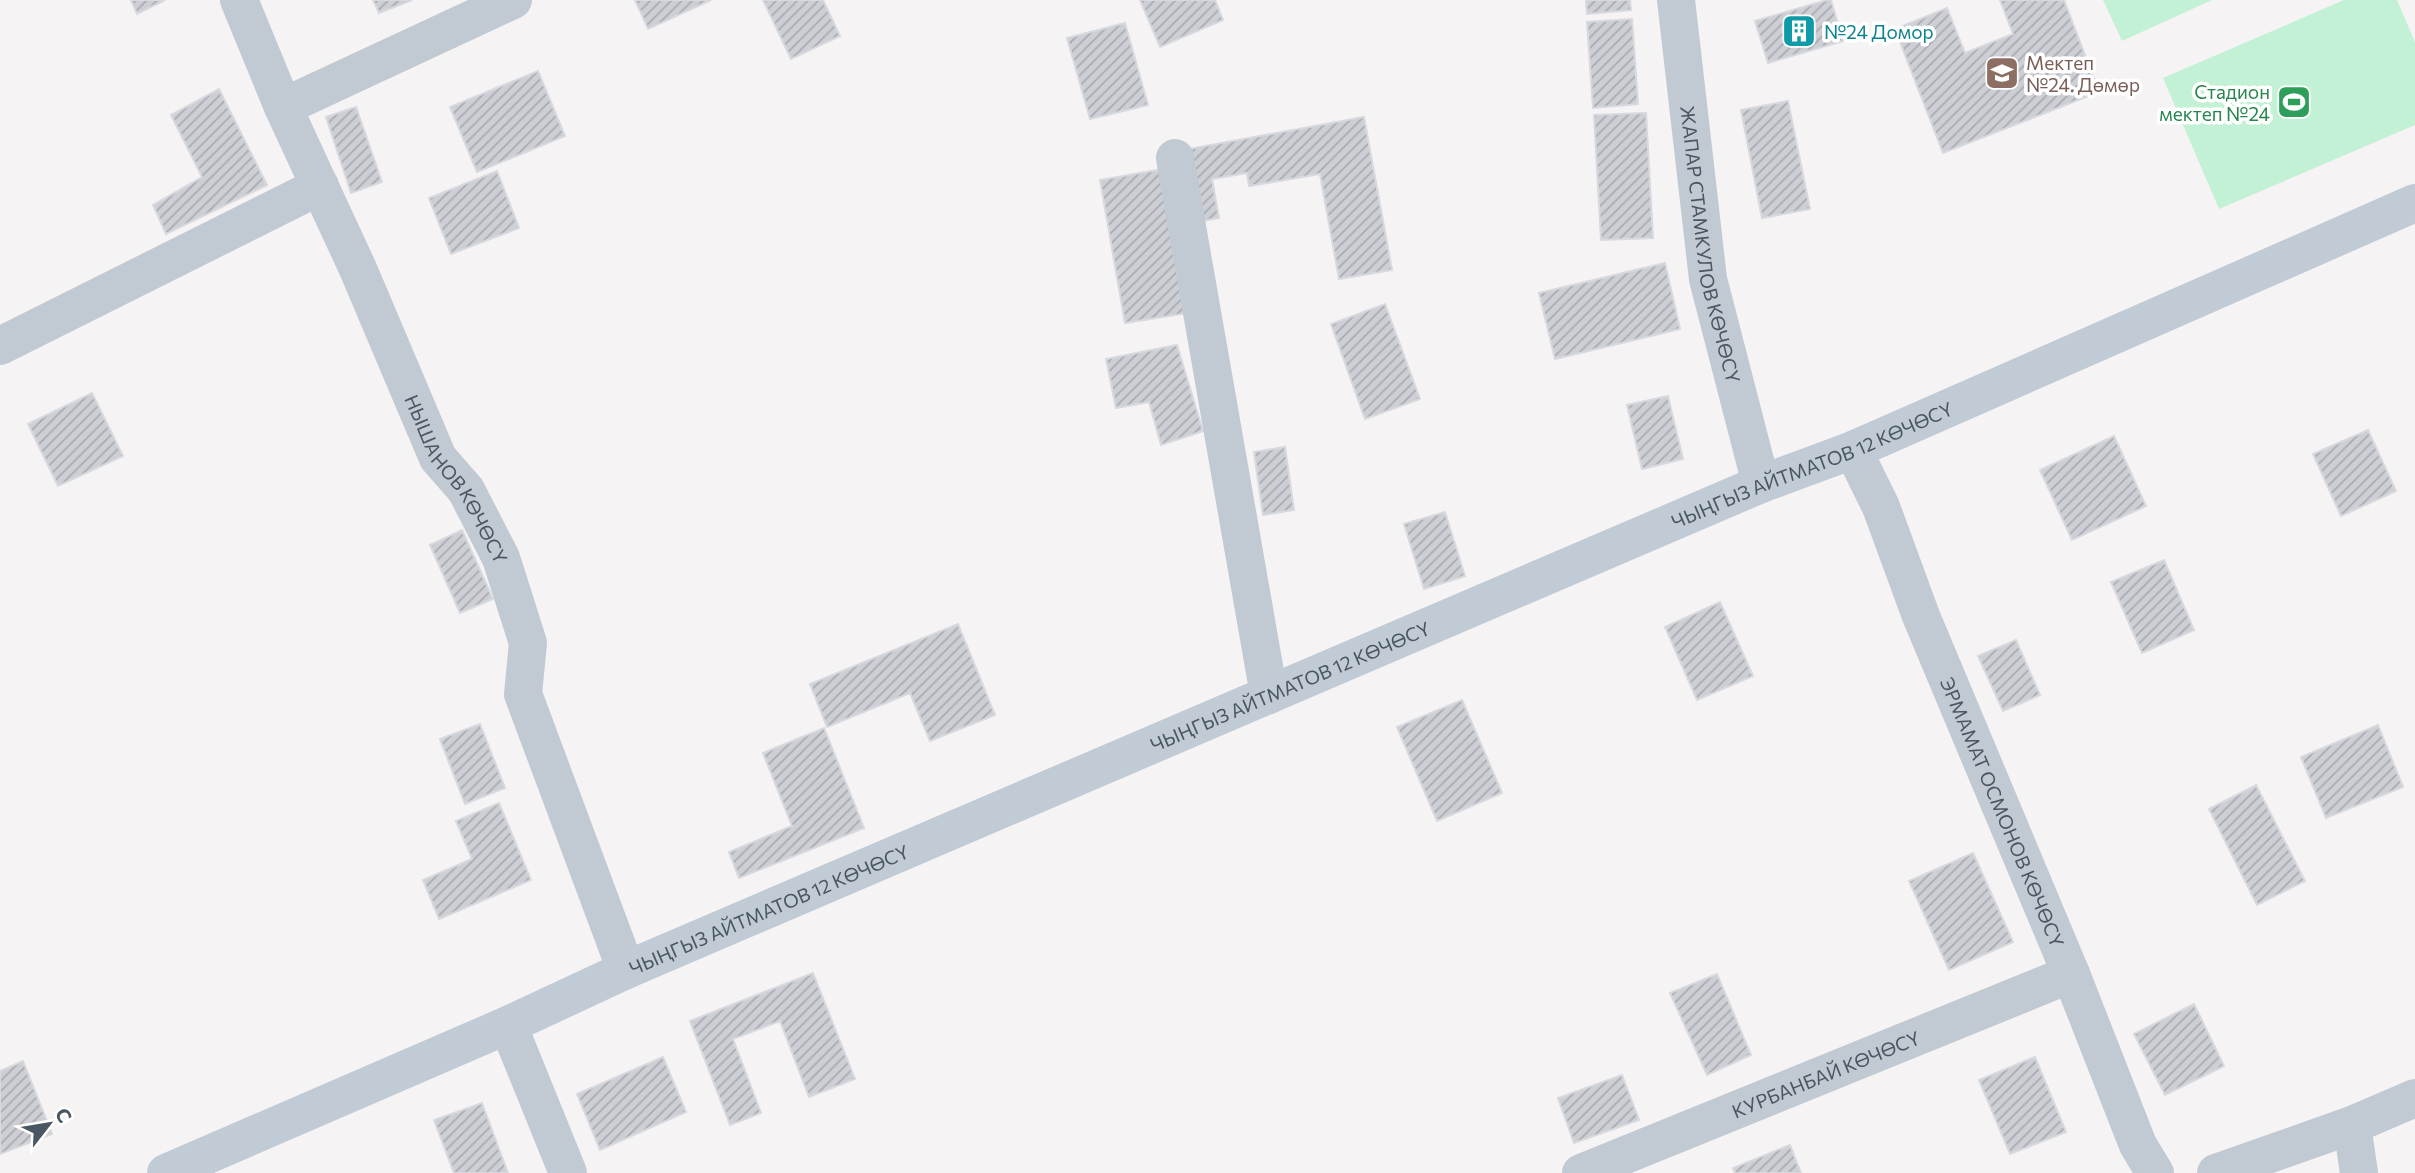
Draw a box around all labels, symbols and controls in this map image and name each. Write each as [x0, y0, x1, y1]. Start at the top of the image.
building icon: №24 Домор [1780, 12, 1818, 50]
place label: №24 Домор [1824, 20, 1934, 43]
place label: Мектеп №24. Дөмөр [2026, 51, 2140, 96]
school or university icon: Мектеп №24. Дөмөр [1983, 54, 2021, 92]
place label: Стадион мектеп №24 [2159, 80, 2270, 125]
sports icon: Стадион мектеп №24 [2275, 83, 2313, 121]
street label: ЖАПАР СТАМКУЛОВ КӨЧӨСҮ [1677, 104, 1746, 385]
street label: НЫШАНОВ КӨЧӨСҮ [401, 391, 513, 567]
street label: ЧЫҢГЫЗ АЙТМАТОВ 12 КӨЧӨСҮ [1668, 396, 1956, 533]
street label: ЧЫҢГЫЗ АЙТМАТОВ 12 КӨЧӨСҮ [1146, 616, 1433, 756]
street label: ЭРМАМАТ ОСМОНОВ КӨЧӨСҮ [1936, 673, 2070, 950]
street label: ЧЫҢГЫЗ АЙТМАТОВ 12 КӨЧӨСҮ [625, 839, 912, 979]
street label: КУРБАНБАЙ КӨЧӨСҮ [1728, 1025, 1923, 1122]
north arrow [14, 1089, 84, 1159]
text: С [51, 1103, 77, 1126]

